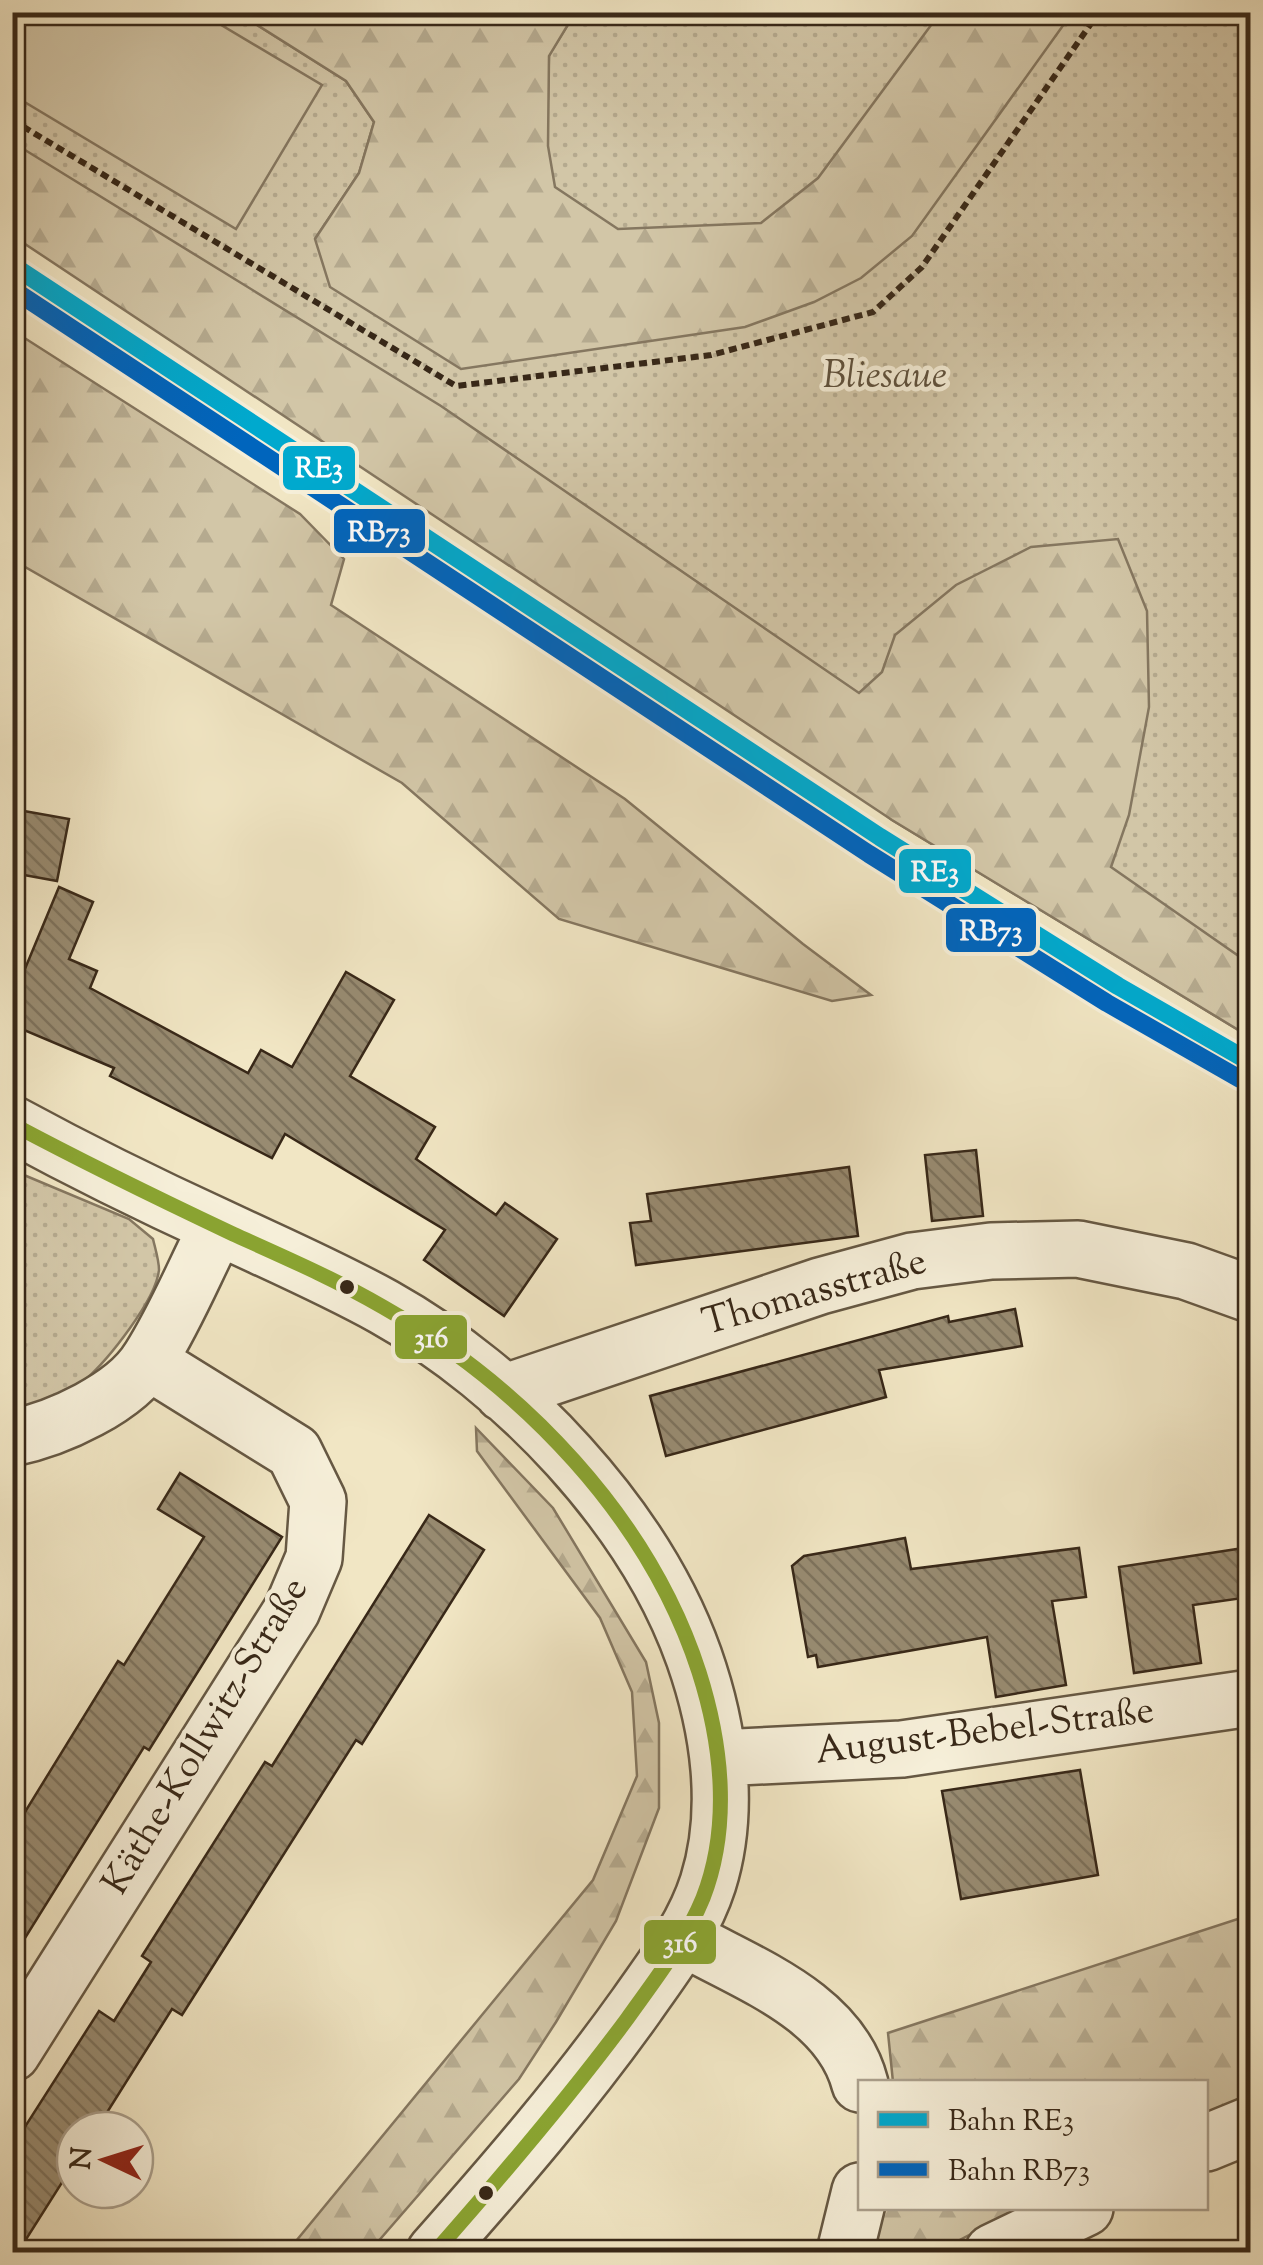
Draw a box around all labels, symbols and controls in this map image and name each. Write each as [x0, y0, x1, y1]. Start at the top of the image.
park label: Bliesaue [823, 351, 947, 405]
line badge: RE3 [281, 444, 357, 492]
text: RE3 [295, 450, 343, 490]
line badge: RB73 [332, 507, 427, 555]
text: RB73 [347, 514, 411, 554]
line badge: RE3 [897, 847, 973, 895]
text: RE3 [911, 854, 959, 894]
line badge: RB73 [944, 906, 1038, 954]
text: RB73 [959, 913, 1023, 953]
street label: Thomasstraße [697, 1236, 933, 1352]
unlabelled marker [337, 1277, 357, 1297]
line badge: 316 [393, 1313, 469, 1361]
text: 316 [414, 1320, 448, 1360]
street label: Käthe-Kollwitz-Straße [91, 1568, 323, 1906]
street label: August-Bebel-Straße [813, 1685, 1157, 1781]
line badge: 316 [642, 1918, 718, 1966]
text: 316 [663, 1925, 697, 1965]
legend [858, 2080, 1208, 2210]
text: Bahn RE3 [948, 2101, 1074, 2144]
north arrow [55, 2110, 155, 2210]
text: N [62, 2146, 104, 2171]
text: Bahn RB73 [948, 2151, 1090, 2194]
unlabelled marker [476, 2183, 496, 2203]

